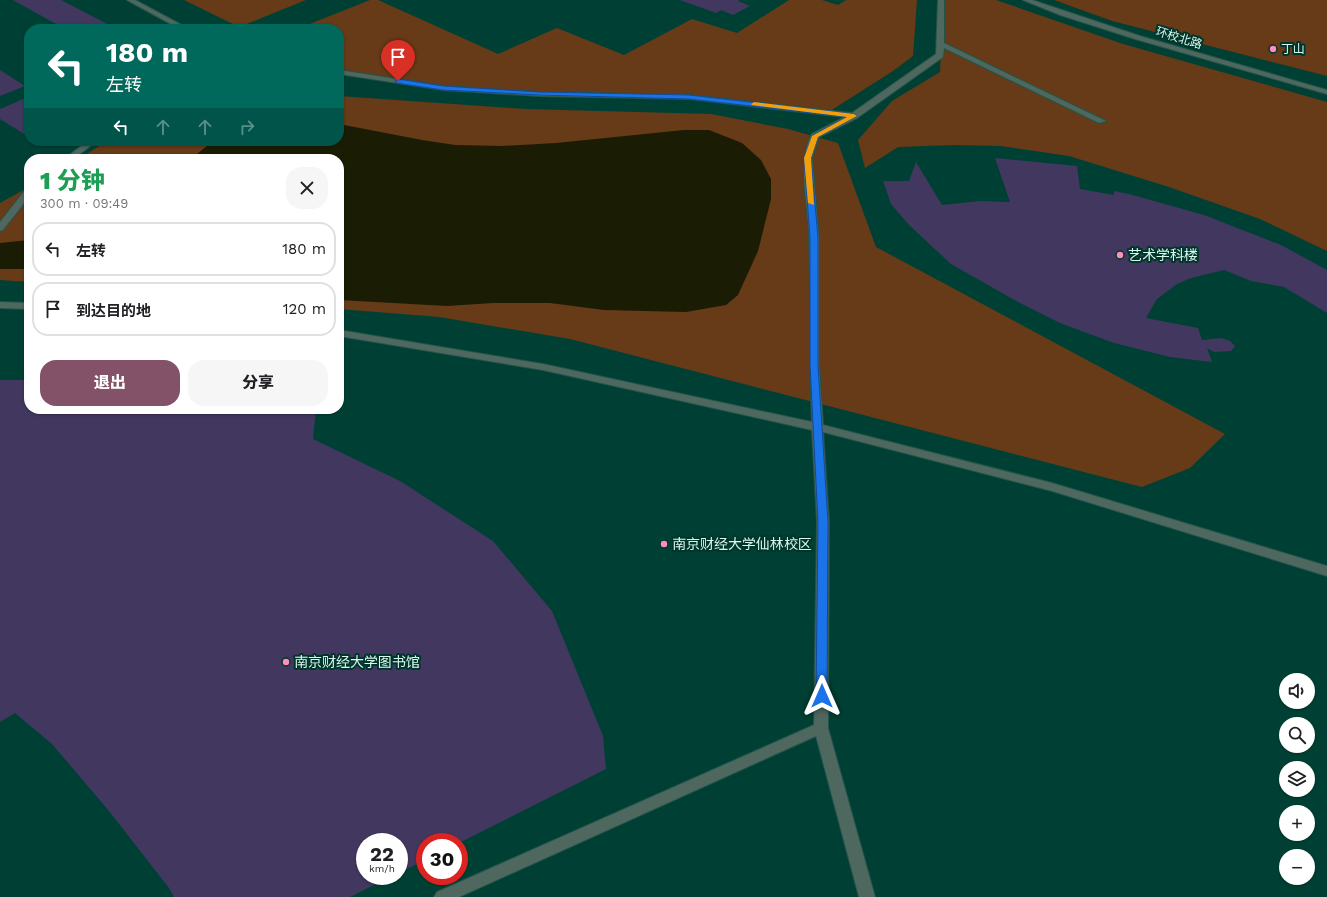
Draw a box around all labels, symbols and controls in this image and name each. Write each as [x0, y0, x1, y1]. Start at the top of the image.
street label: 环校北路 [1154, 24, 1204, 52]
text: 180 m [106, 36, 188, 69]
icon: left [40, 40, 92, 92]
pin [381, 40, 415, 81]
place label: 丁山 [1281, 42, 1305, 56]
marker: 丁山 [1268, 44, 1278, 54]
icon: arrive [387, 46, 409, 68]
text: 左转 [106, 74, 142, 95]
icon: left [110, 116, 132, 138]
icon: ahead [152, 116, 174, 138]
icon: ahead [194, 116, 216, 138]
icon: right [236, 116, 258, 138]
text: 1 分钟 [40, 167, 105, 195]
button: close [286, 167, 328, 209]
text: 300 m · 09:49 [40, 196, 128, 211]
icon: left [42, 238, 64, 260]
text: 180 m [282, 240, 326, 258]
text: 左转 [76, 242, 106, 260]
place label: 艺术学科楼 [1128, 247, 1198, 263]
marker: 艺术学科楼 [1115, 250, 1125, 260]
icon: arrive [42, 298, 64, 320]
text: 120 m [283, 300, 326, 318]
text: 到达目的地 [76, 302, 151, 320]
button: 退出 [40, 360, 180, 406]
button: 分享 [188, 360, 328, 406]
place label: 南京财经大学仙林校区 [672, 536, 812, 552]
marker: 南京财经大学仙林校区 [659, 539, 669, 549]
place label: 南京财经大学图书馆 [294, 654, 420, 670]
marker: 南京财经大学图书馆 [281, 657, 291, 667]
map controls [1279, 673, 1315, 885]
button: sound [1279, 673, 1315, 709]
position arrow [801, 675, 843, 717]
button: search [1279, 717, 1315, 753]
button: layers [1279, 761, 1315, 797]
button: + [1279, 805, 1315, 841]
speed limit sign: 30 [416, 833, 468, 885]
text: 22 [370, 842, 394, 866]
button: − [1279, 849, 1315, 885]
text: km/h [369, 863, 395, 874]

